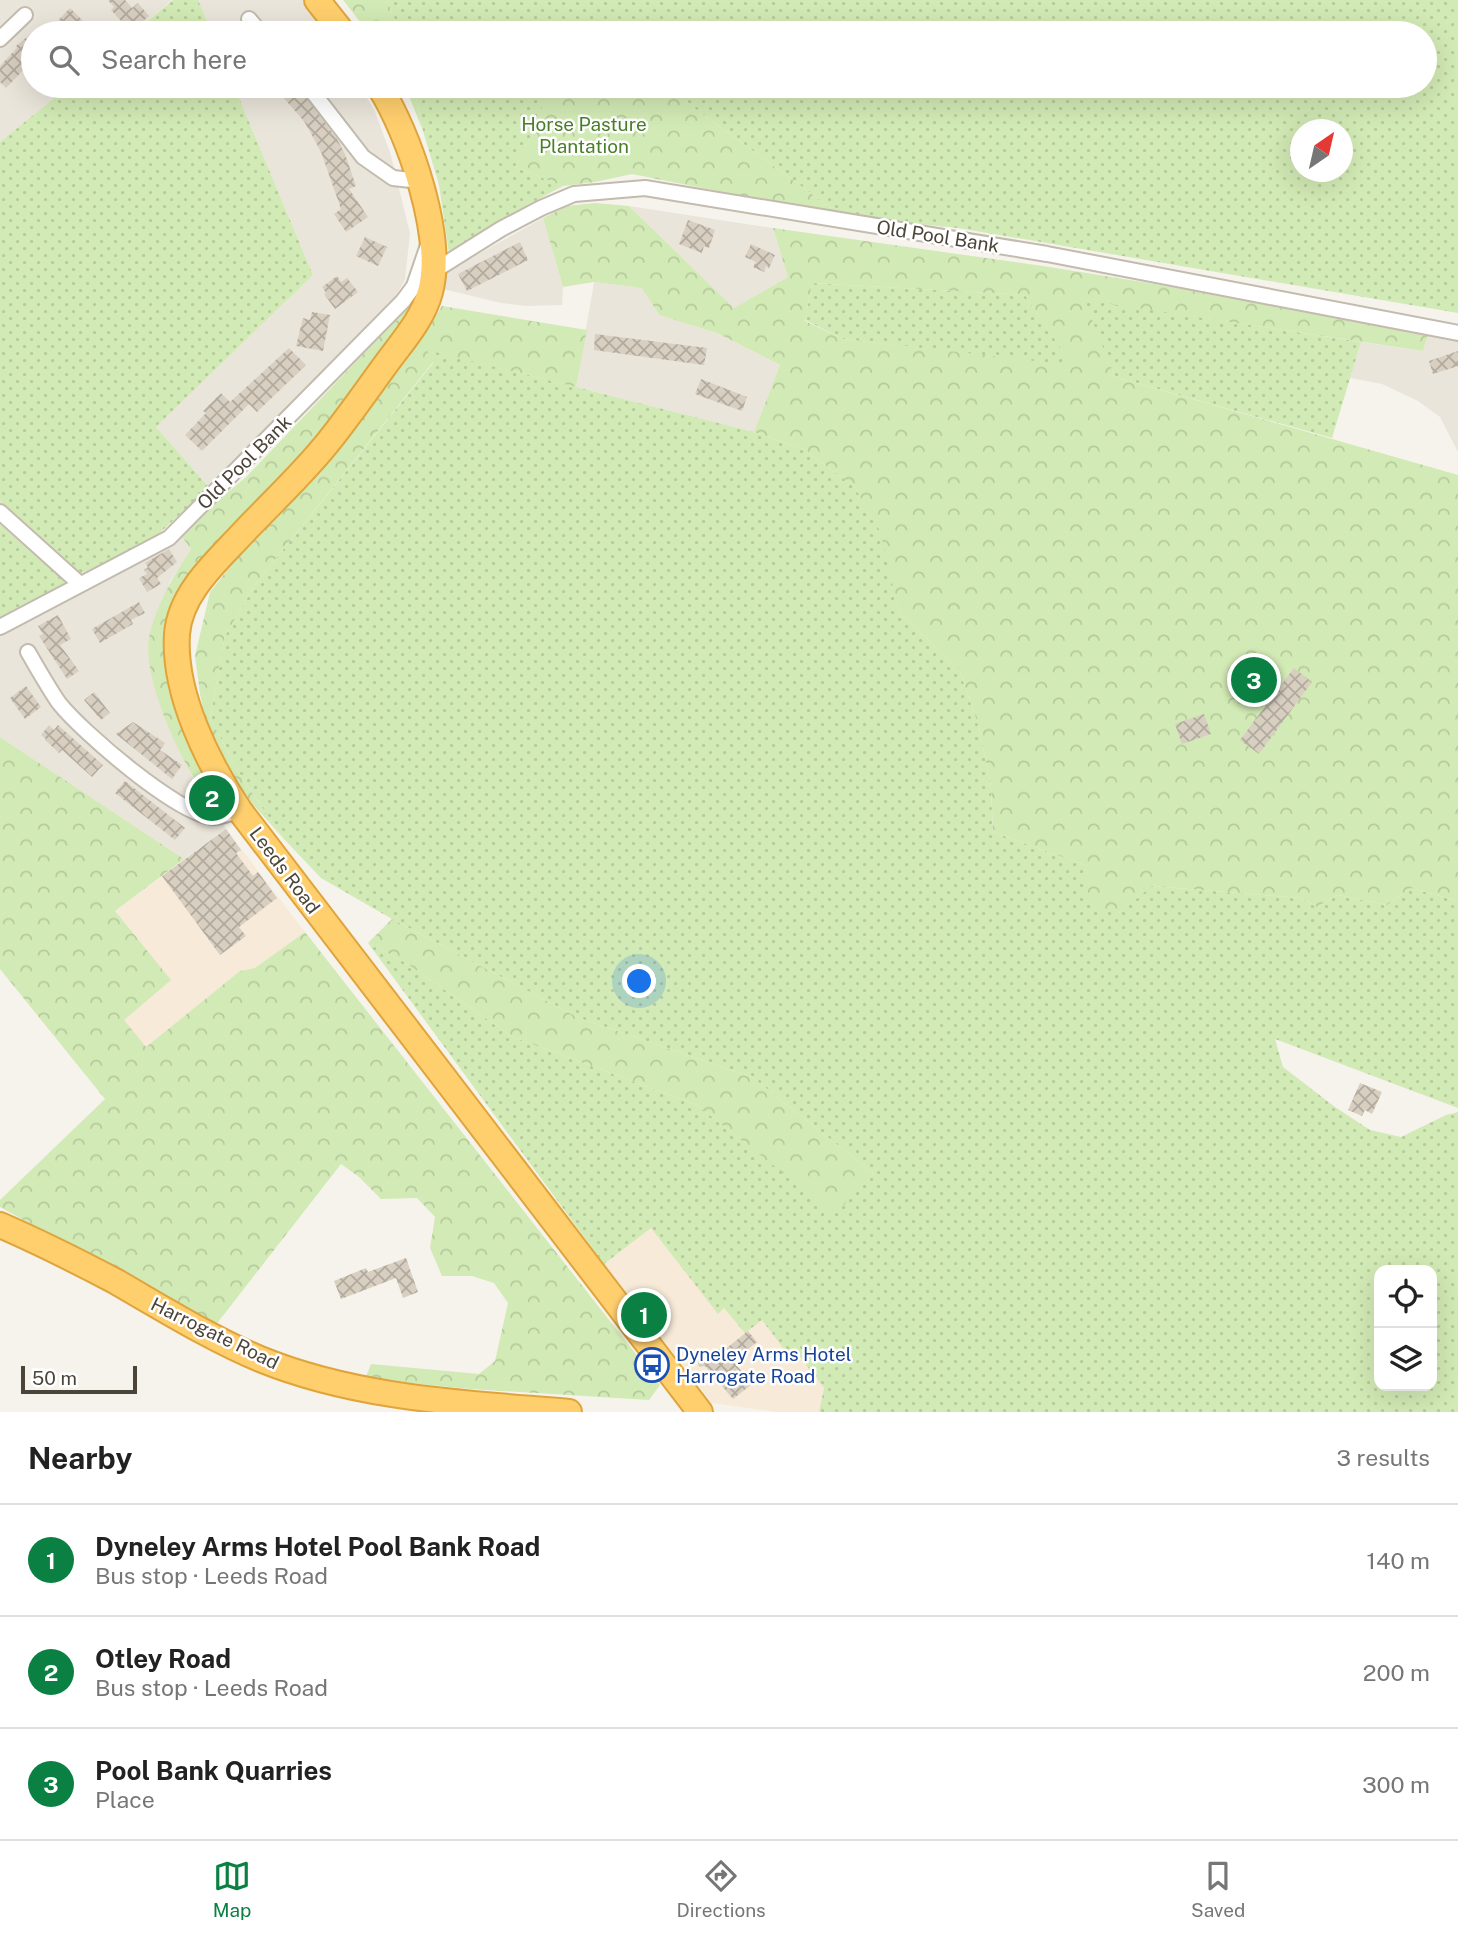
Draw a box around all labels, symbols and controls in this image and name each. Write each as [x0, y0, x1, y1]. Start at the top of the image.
search box [21, 21, 1437, 98]
icon: search [45, 41, 83, 79]
text: Search here [101, 44, 247, 75]
park label: Horse Pasture Plantation [521, 113, 647, 157]
north arrow [1290, 119, 1353, 182]
street label: Old Pool Bank [875, 215, 1001, 257]
street label: Old Pool Bank [192, 410, 296, 514]
pin: 3 [1231, 654, 1277, 706]
pin: 2 [189, 772, 235, 824]
street label: Leeds Road [245, 822, 325, 918]
your location [622, 964, 656, 998]
map controls [1374, 1265, 1437, 1391]
button: locate [1374, 1265, 1437, 1328]
pin: 1 [621, 1289, 667, 1341]
street label: Harrogate Road [148, 1293, 282, 1373]
button: layers [1374, 1328, 1437, 1391]
place label: Dyneley Arms Hotel Harrogate Road [676, 1343, 852, 1387]
bus stop icon: Dyneley Arms Hotel Harrogate Road [633, 1346, 671, 1384]
scale bar [21, 1363, 136, 1395]
text: 50 m [32, 1367, 77, 1389]
text: Nearby [28, 1440, 132, 1476]
text: 3 results [1336, 1444, 1430, 1471]
text: Dyneley Arms Hotel Pool Bank Road [95, 1531, 540, 1562]
text: 1 [46, 1547, 56, 1574]
text: 140 m [1367, 1547, 1430, 1574]
text: Bus stop · Leeds Road [95, 1562, 328, 1589]
text: Otley Road [95, 1643, 231, 1674]
text: 2 [44, 1659, 58, 1686]
text: 200 m [1363, 1659, 1430, 1686]
text: Bus stop · Leeds Road [95, 1674, 328, 1701]
text: Pool Bank Quarries [95, 1755, 332, 1786]
text: 3 [43, 1771, 59, 1798]
text: 300 m [1362, 1771, 1430, 1798]
text: Place [95, 1786, 155, 1813]
tab: Map [213, 1857, 251, 1921]
tab: Directions [676, 1857, 766, 1921]
tab: Saved [1191, 1857, 1245, 1921]

